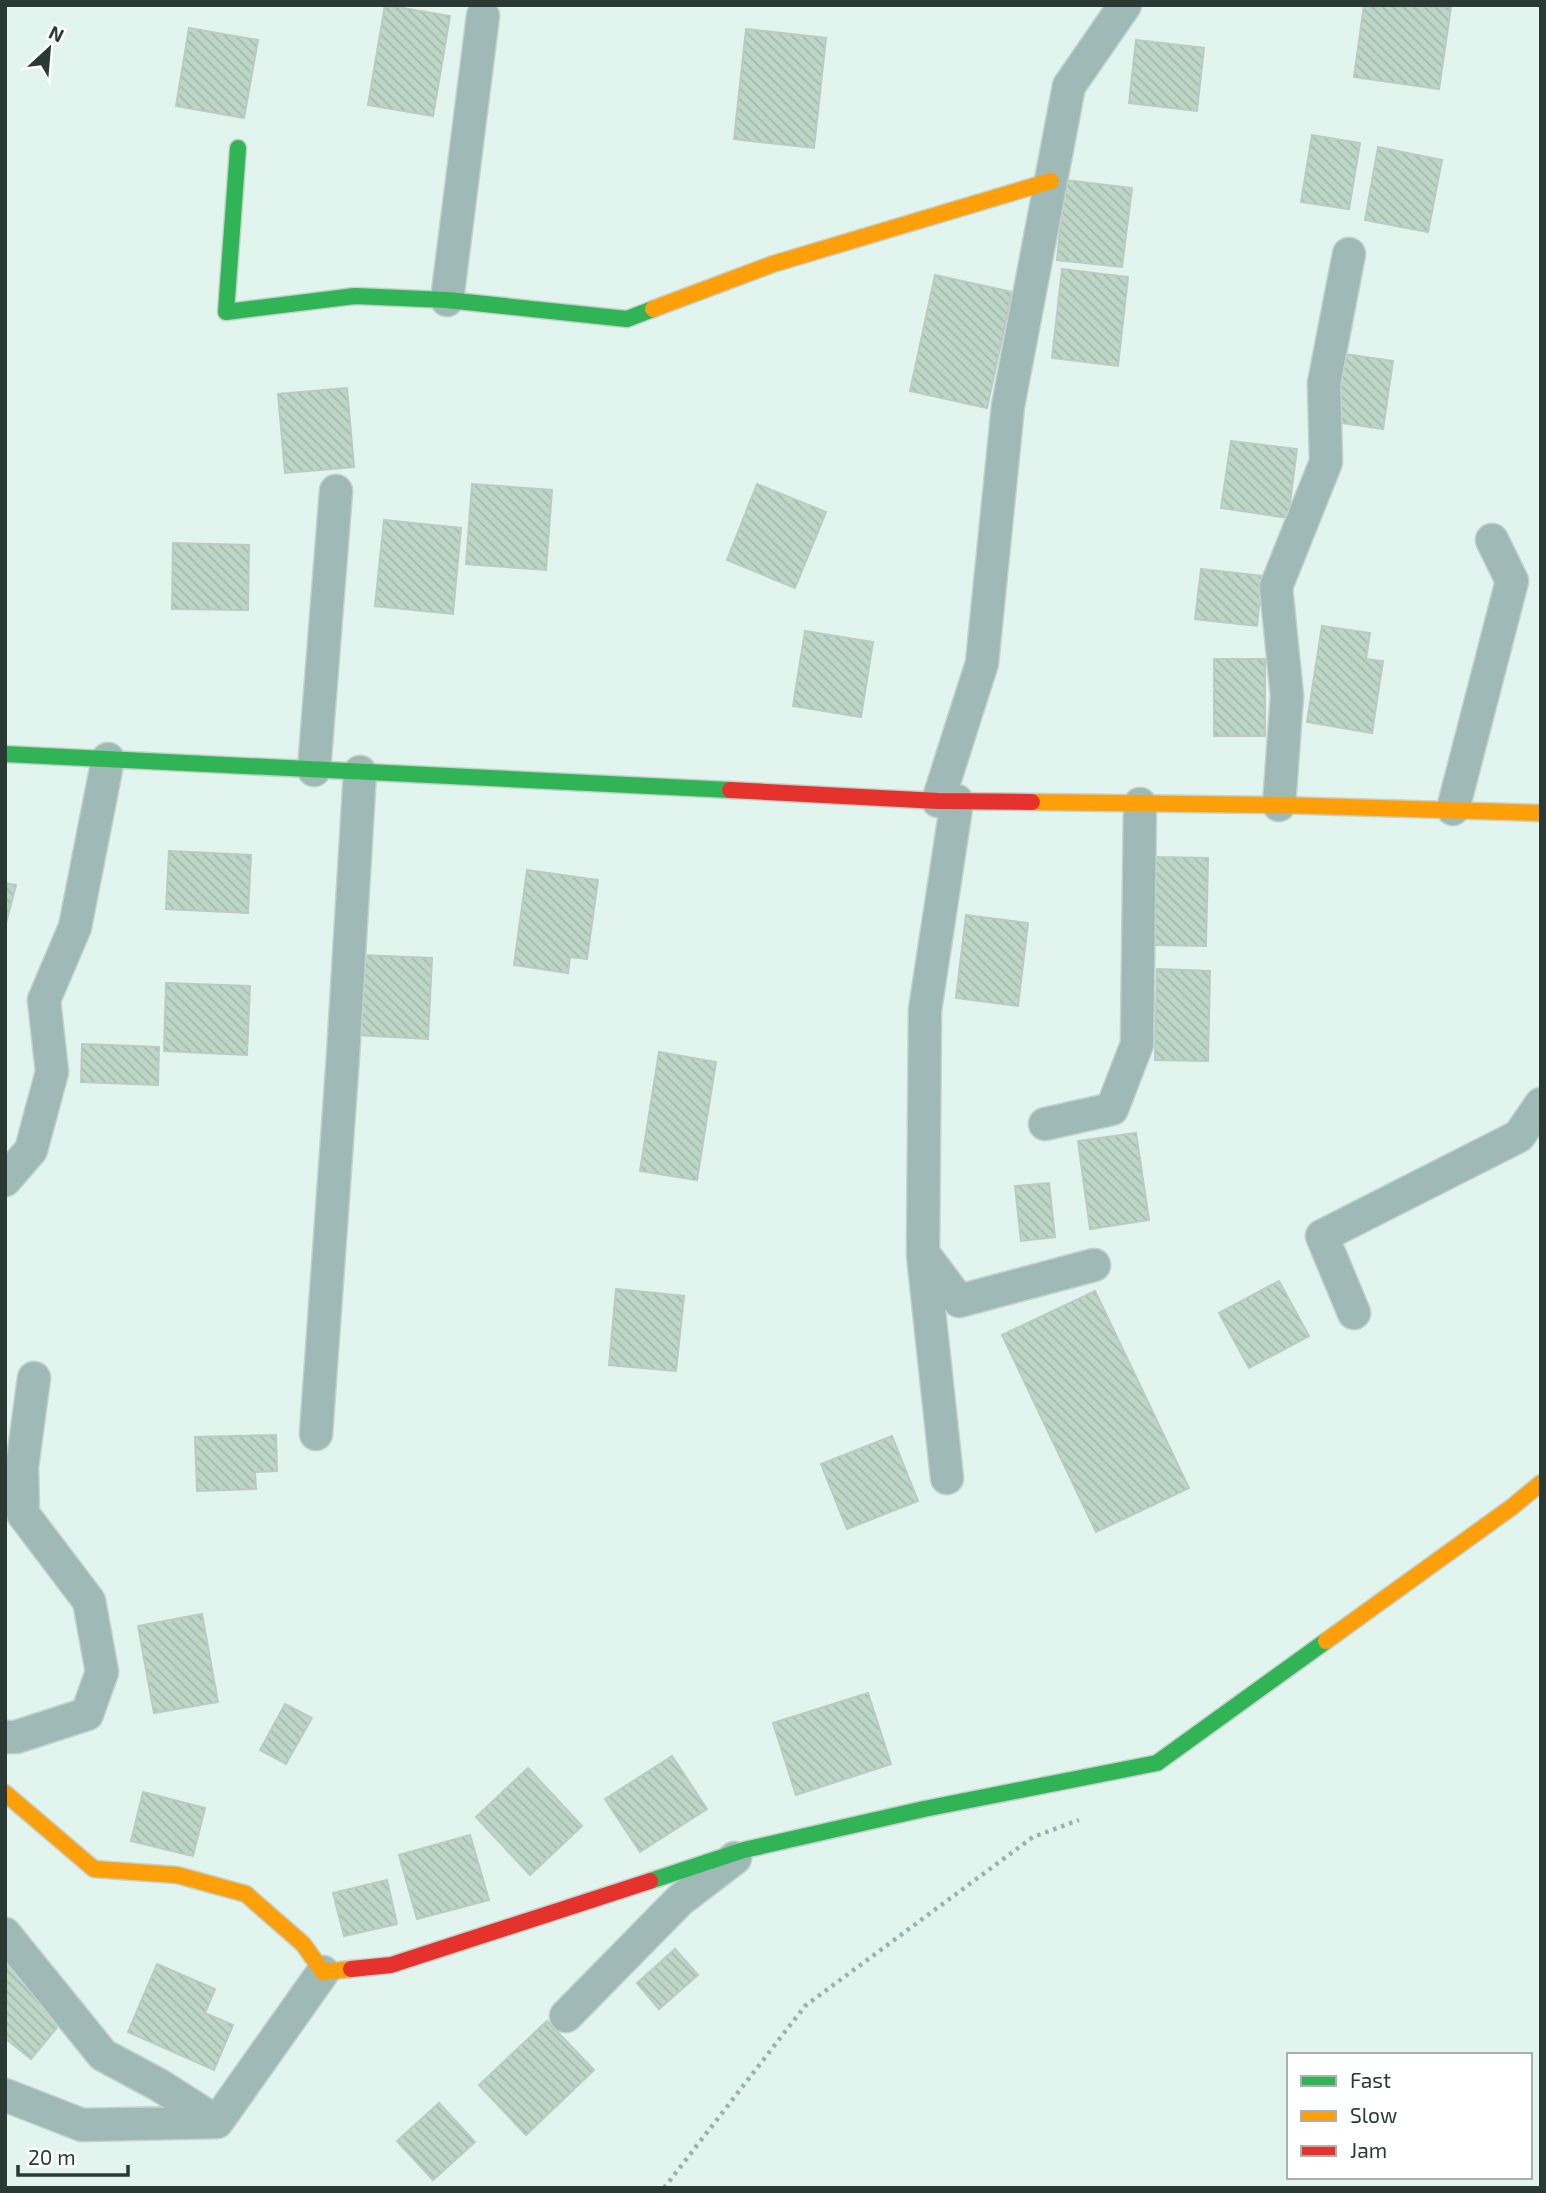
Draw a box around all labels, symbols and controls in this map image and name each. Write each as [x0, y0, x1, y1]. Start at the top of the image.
north arrow [14, 14, 84, 84]
text: N [45, 20, 68, 47]
legend [1287, 2053, 1532, 2179]
text: Fast [1350, 2067, 1391, 2092]
text: Slow [1350, 2102, 1397, 2127]
scale bar [18, 2134, 128, 2178]
text: Jam [1350, 2137, 1387, 2162]
text: 20 m [28, 2144, 76, 2169]

